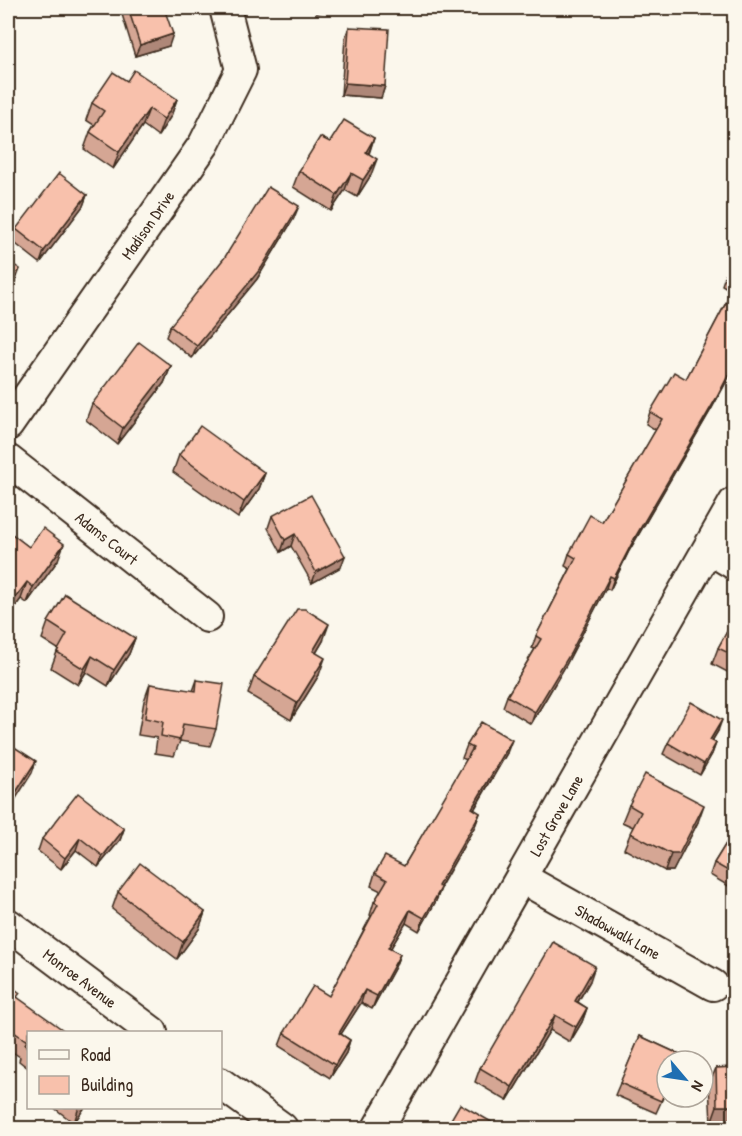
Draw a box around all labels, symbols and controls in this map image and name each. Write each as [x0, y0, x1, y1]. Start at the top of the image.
street label: Madison Drive [116, 186, 180, 264]
street label: Adams Court [71, 506, 143, 570]
street label: Lost Grove Lane [524, 770, 588, 860]
street label: Shadowwalk Lane [571, 899, 665, 965]
street label: Monroe Avenue [39, 943, 122, 1013]
legend [27, 1031, 222, 1109]
text: Road [81, 1042, 111, 1067]
north arrow [655, 1049, 715, 1109]
text: Building [81, 1072, 133, 1097]
text: N [686, 1077, 710, 1096]

